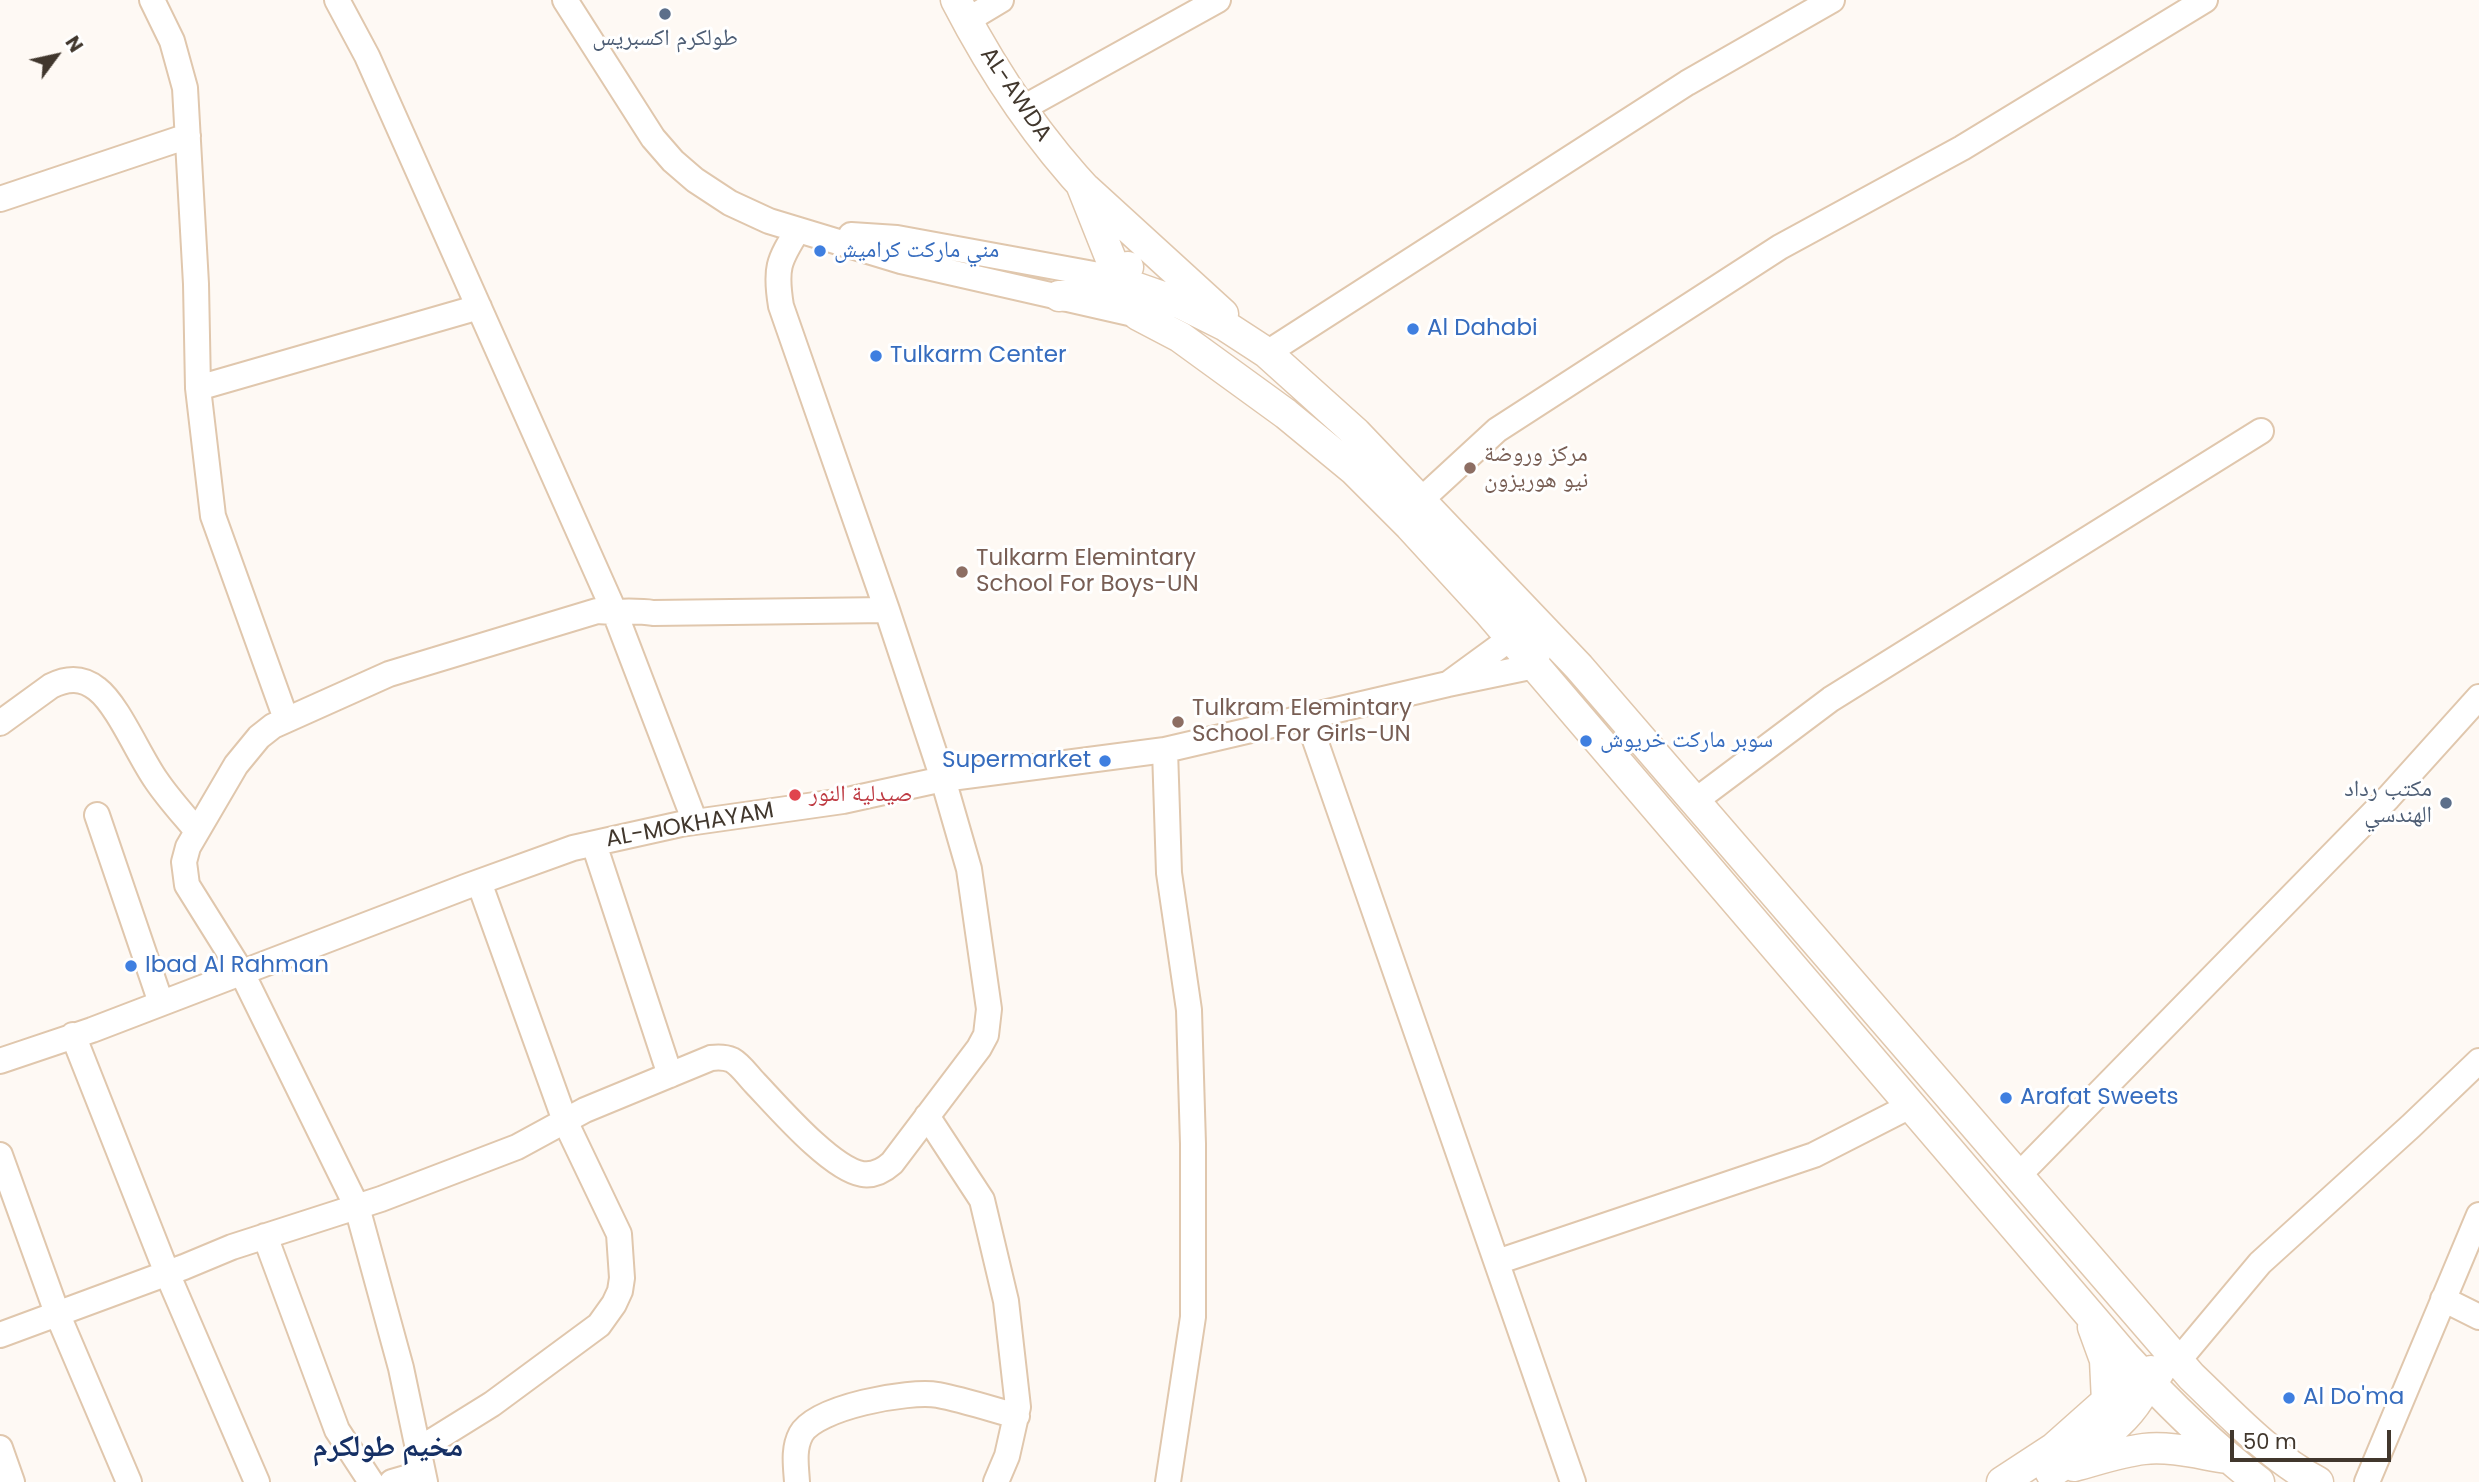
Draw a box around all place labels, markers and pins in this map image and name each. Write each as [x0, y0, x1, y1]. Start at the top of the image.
marker: طولكرم اكسبريس [657, 6, 673, 22]
place label: طولكرم اكسبريس [592, 25, 738, 53]
place label: مني ماركت كراميش [834, 237, 999, 265]
marker: مني ماركت كراميش [812, 243, 828, 259]
place label: Al Dahabi [1427, 315, 1538, 343]
marker: Al Dahabi [1405, 321, 1421, 337]
place label: Tulkarm Center [890, 342, 1067, 370]
marker: Tulkarm Center [868, 348, 884, 364]
place label: مركز وروضة نيو هوريزون [1484, 441, 1588, 495]
marker: مركز وروضة نيو هوريزون [1462, 460, 1478, 476]
place label: Tulkarm Elemintary School For Boys-UN [976, 545, 1199, 599]
marker: Tulkarm Elemintary School For Boys-UN [954, 564, 970, 580]
place label: Tulkram Elemintary School For Girls-UN [1192, 695, 1412, 749]
marker: Tulkram Elemintary School For Girls-UN [1170, 714, 1186, 730]
place label: سوبر ماركت خريوش [1600, 727, 1773, 755]
marker: سوبر ماركت خريوش [1578, 733, 1594, 749]
place label: Supermarket [942, 747, 1091, 775]
marker: Supermarket [1097, 753, 1113, 769]
place label: مكتب رداد الهندسي [2344, 776, 2432, 830]
place label: صيدلية النور [809, 781, 913, 809]
marker: صيدلية النور [787, 787, 803, 803]
marker: مكتب رداد الهندسي [2438, 795, 2454, 811]
place label: Ibad Al Rahman [145, 952, 329, 980]
marker: Ibad Al Rahman [123, 958, 139, 974]
place label: Arafat Sweets [2020, 1084, 2179, 1112]
marker: Arafat Sweets [1998, 1090, 2014, 1106]
place label: Al Do'ma [2303, 1384, 2404, 1412]
marker: Al Do'ma [2281, 1390, 2297, 1406]

